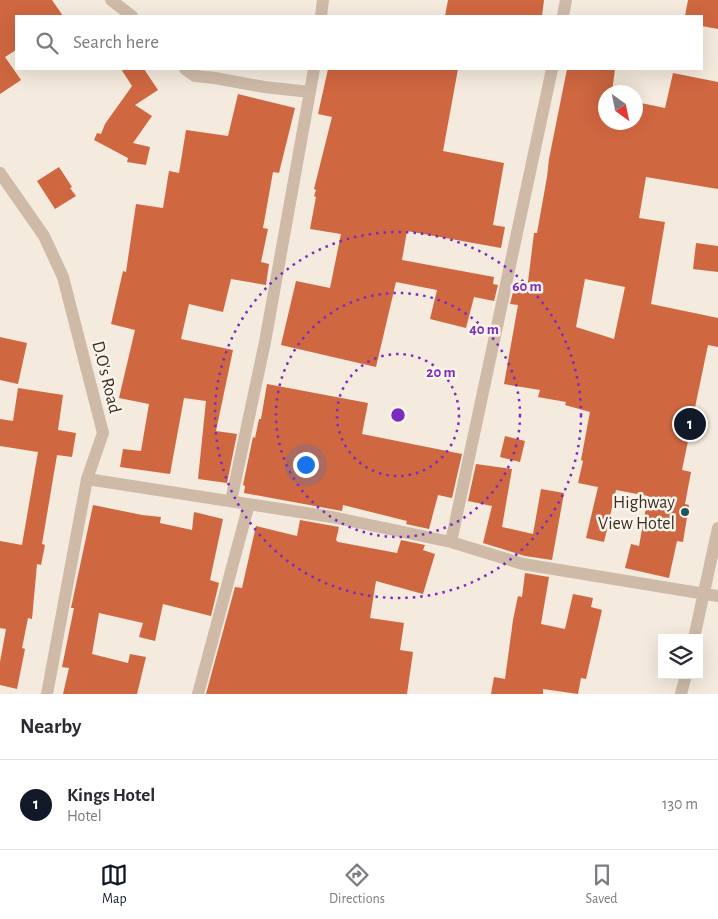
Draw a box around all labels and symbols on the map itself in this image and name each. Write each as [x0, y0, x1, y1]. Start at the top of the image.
north arrow [598, 85, 643, 130]
text: 60 m [512, 279, 542, 294]
text: 40 m [469, 322, 499, 337]
street label: D.O's Road [88, 339, 124, 415]
text: 20 m [426, 365, 456, 380]
pin: 1 [674, 405, 706, 443]
centre of rings [389, 406, 407, 424]
your location [293, 452, 319, 478]
place label: Highway View Hotel [598, 494, 675, 533]
marker: Highway View Hotel [679, 506, 691, 518]

